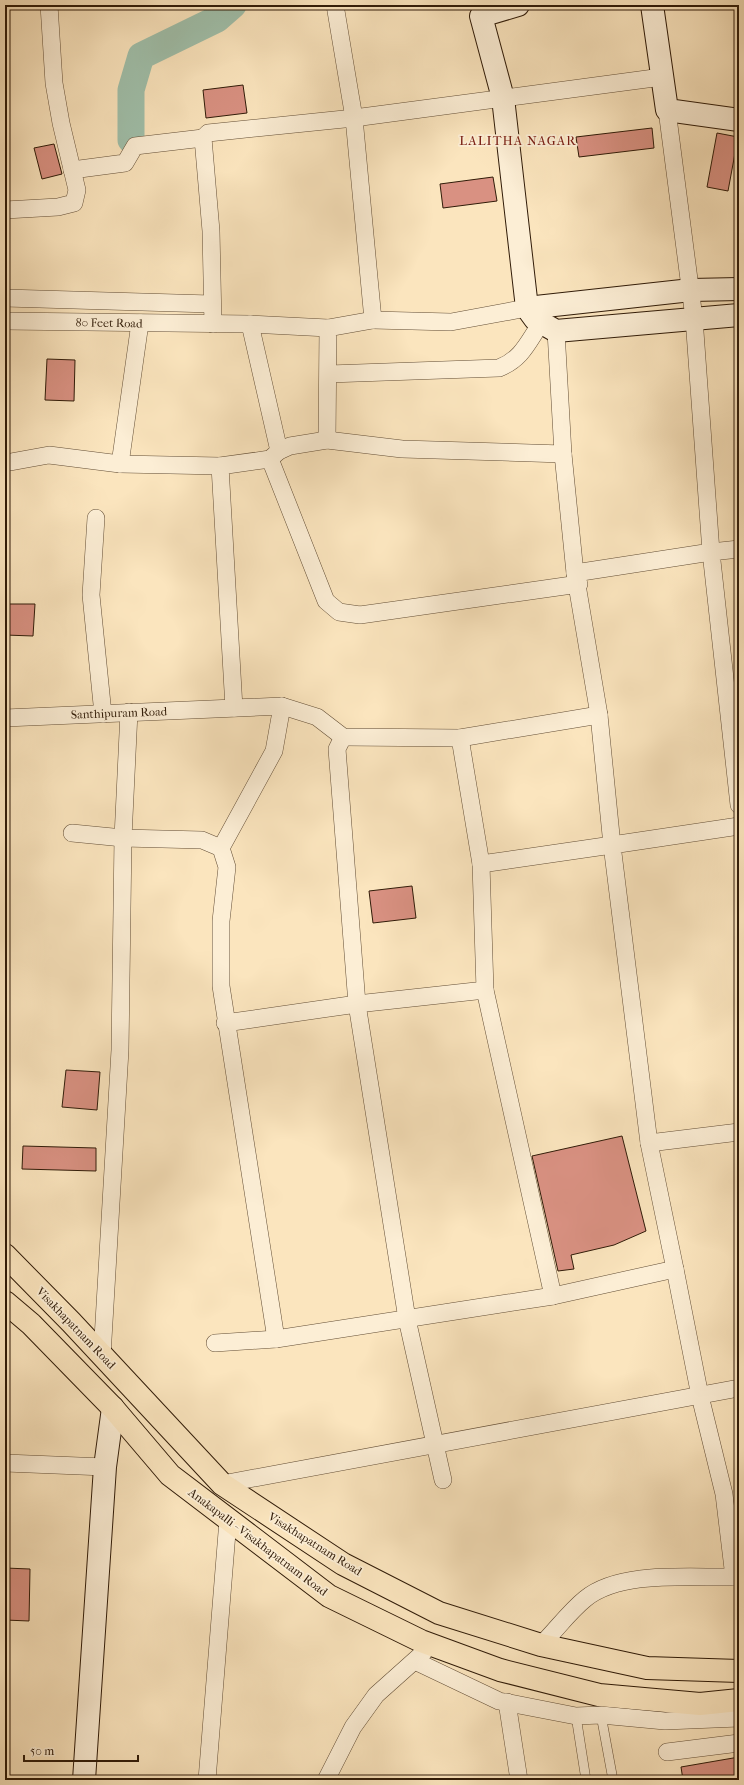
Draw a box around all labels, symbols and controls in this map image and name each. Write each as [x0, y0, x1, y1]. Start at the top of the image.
district label: LALITHA NAGAR [459, 133, 577, 148]
street label: 80 Feet Road [75, 315, 143, 331]
street label: Santhipuram Road [71, 704, 168, 722]
street label: Visakhapatnam Road [33, 1284, 119, 1372]
street label: Anakapalli - Visakhapatnam Road [186, 1485, 330, 1599]
street label: Visakhapatnam Road [265, 1509, 365, 1579]
scale bar [24, 1737, 138, 1763]
text: 50 m [30, 1744, 54, 1758]

